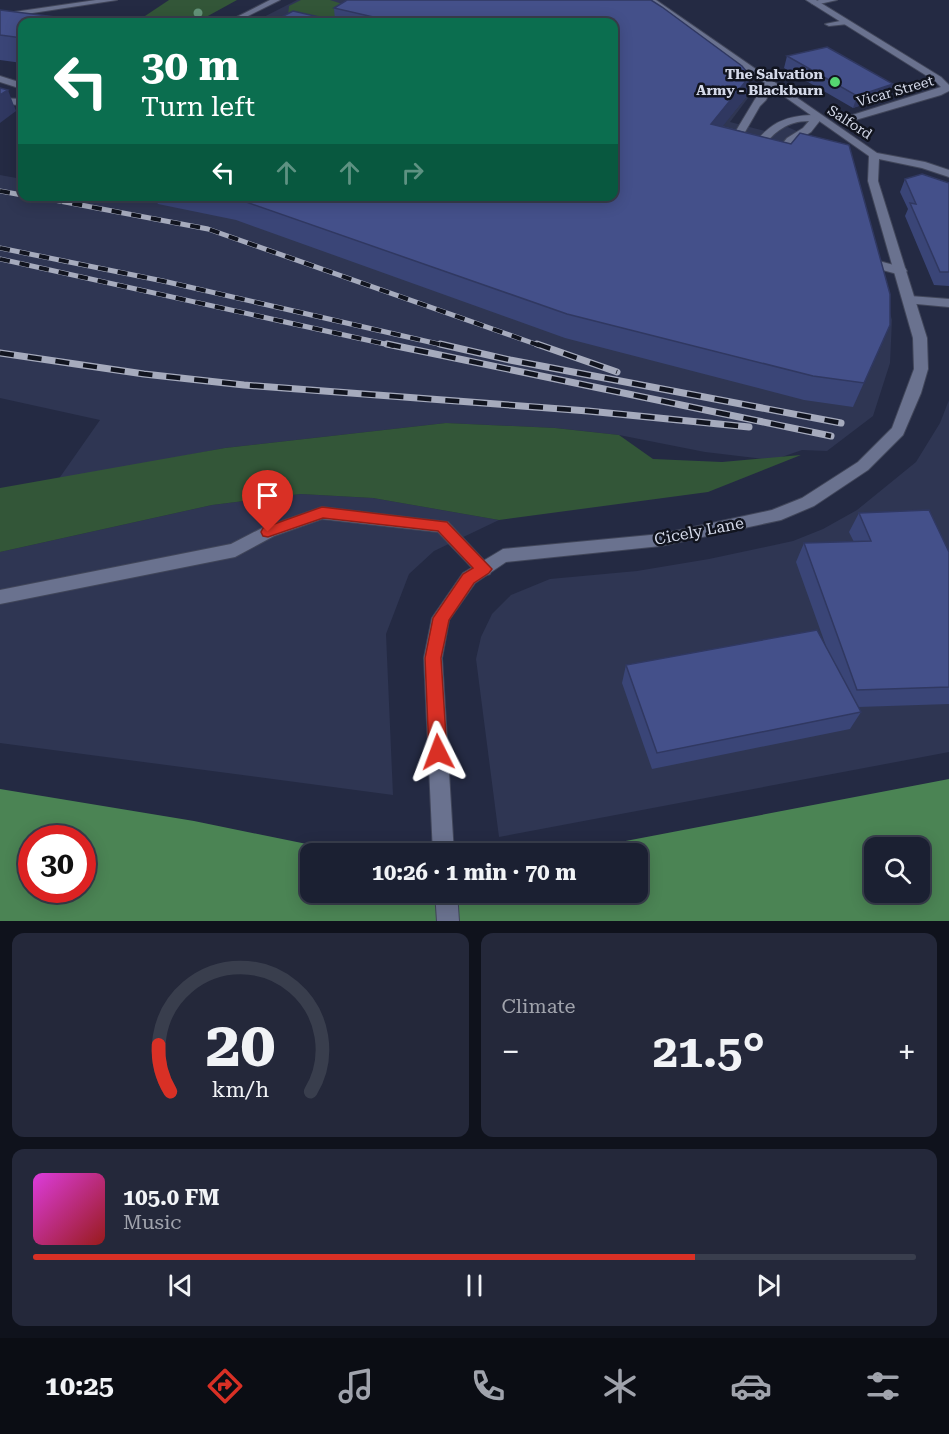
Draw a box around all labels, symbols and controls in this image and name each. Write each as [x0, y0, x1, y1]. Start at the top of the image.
text: 30 m [141, 41, 239, 90]
icon: left [42, 42, 120, 120]
place label: The Salvation Army - Blackburn [696, 66, 824, 98]
street label: Vicar Street [855, 72, 935, 110]
marker: The Salvation Army - Blackburn [828, 75, 842, 89]
text: Turn left [141, 91, 255, 123]
street label: Salford [825, 102, 875, 142]
icon: left [207, 156, 240, 189]
icon: ahead [270, 156, 303, 189]
icon: ahead [333, 156, 366, 189]
icon: right [396, 156, 429, 189]
pin [242, 470, 293, 532]
icon: arrive [251, 479, 284, 512]
street label: Cicely Lane [653, 513, 745, 549]
position arrow [406, 720, 470, 784]
speed limit sign: 30 [18, 825, 96, 903]
map controls [864, 837, 930, 903]
button: search [864, 837, 930, 903]
text: 10:26 · 1 min · 70 m [372, 860, 576, 885]
text: Climate [502, 994, 576, 1018]
text: 20 [205, 1008, 275, 1081]
text: 21.5° [653, 1025, 765, 1078]
text: − [502, 1032, 520, 1071]
text: + [898, 1032, 916, 1071]
text: km/h [212, 1077, 269, 1102]
text: 105.0 FM [123, 1185, 220, 1210]
text: Music [123, 1210, 182, 1234]
icon: previous [164, 1269, 197, 1302]
icon: pause [458, 1269, 491, 1302]
icon: next [752, 1269, 785, 1302]
icon: directions [204, 1365, 246, 1407]
icon: music [335, 1365, 377, 1407]
icon: phone [467, 1365, 509, 1407]
icon: climate [599, 1365, 641, 1407]
icon: car [730, 1365, 772, 1407]
icon: filters [862, 1365, 904, 1407]
text: 10:25 [45, 1370, 114, 1402]

